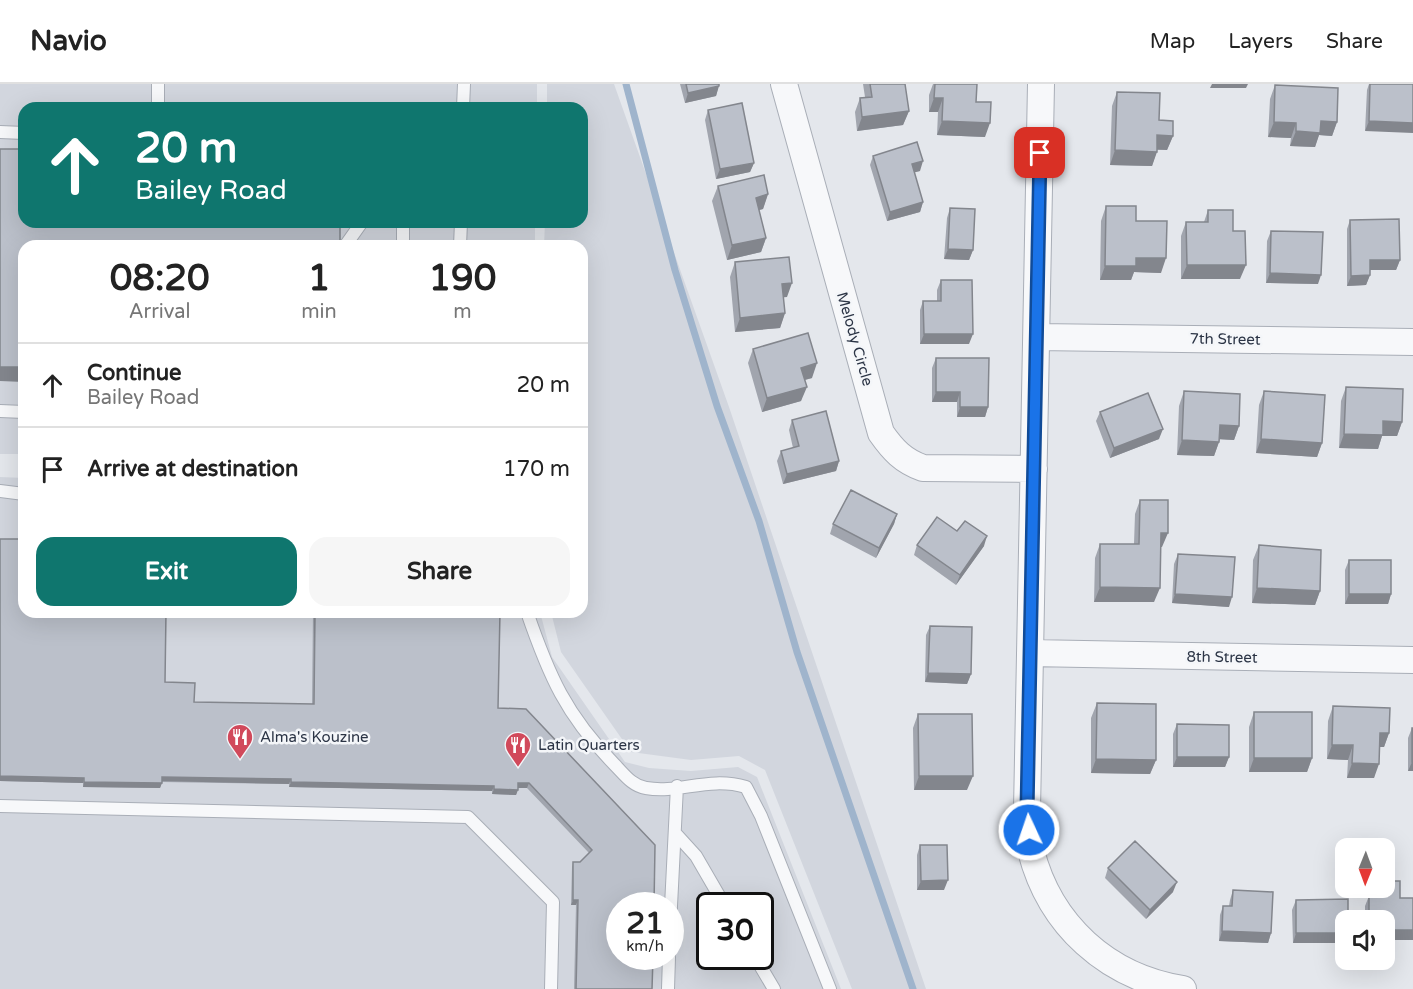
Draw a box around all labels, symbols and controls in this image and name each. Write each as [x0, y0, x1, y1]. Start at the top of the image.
text: Navio [30, 24, 107, 58]
text: Map [1150, 29, 1195, 54]
text: Layers [1228, 29, 1293, 54]
text: Share [1326, 29, 1383, 54]
text: 20 m [135, 123, 237, 174]
icon: ahead [36, 126, 114, 204]
pin [1014, 127, 1065, 178]
icon: arrive [1023, 136, 1056, 169]
text: Bailey Road [135, 174, 287, 207]
text: 08:20 [110, 257, 210, 300]
text: 1 [308, 257, 330, 300]
text: 190 [428, 257, 496, 300]
street label: Melody Circle [833, 290, 877, 388]
text: Arrival [129, 300, 191, 324]
text: min [301, 300, 337, 324]
text: m [453, 300, 472, 324]
street label: 7th Street [1189, 329, 1261, 349]
text: Continue [87, 360, 182, 386]
icon: ahead [36, 369, 69, 402]
text: 20 m [516, 372, 570, 398]
text: Bailey Road [87, 386, 199, 410]
icon: arrive [36, 453, 69, 486]
text: Arrive at destination [87, 456, 298, 482]
text: 170 m [503, 456, 570, 482]
button: Exit [36, 537, 297, 606]
button: Share [309, 537, 570, 606]
street label: 8th Street [1186, 647, 1258, 667]
restaurant icon: Alma's Kouzine [225, 722, 255, 760]
place label: Alma's Kouzine [260, 728, 369, 746]
restaurant icon: Latin Quarters [503, 730, 533, 768]
place label: Latin Quarters [538, 736, 640, 754]
position arrow [997, 798, 1061, 862]
north arrow [1335, 838, 1395, 898]
map controls [1335, 838, 1395, 970]
speed limit sign: 30 [696, 892, 774, 970]
text: 21 [626, 905, 664, 942]
button: sound [1335, 910, 1395, 970]
text: km/h [626, 937, 664, 955]

